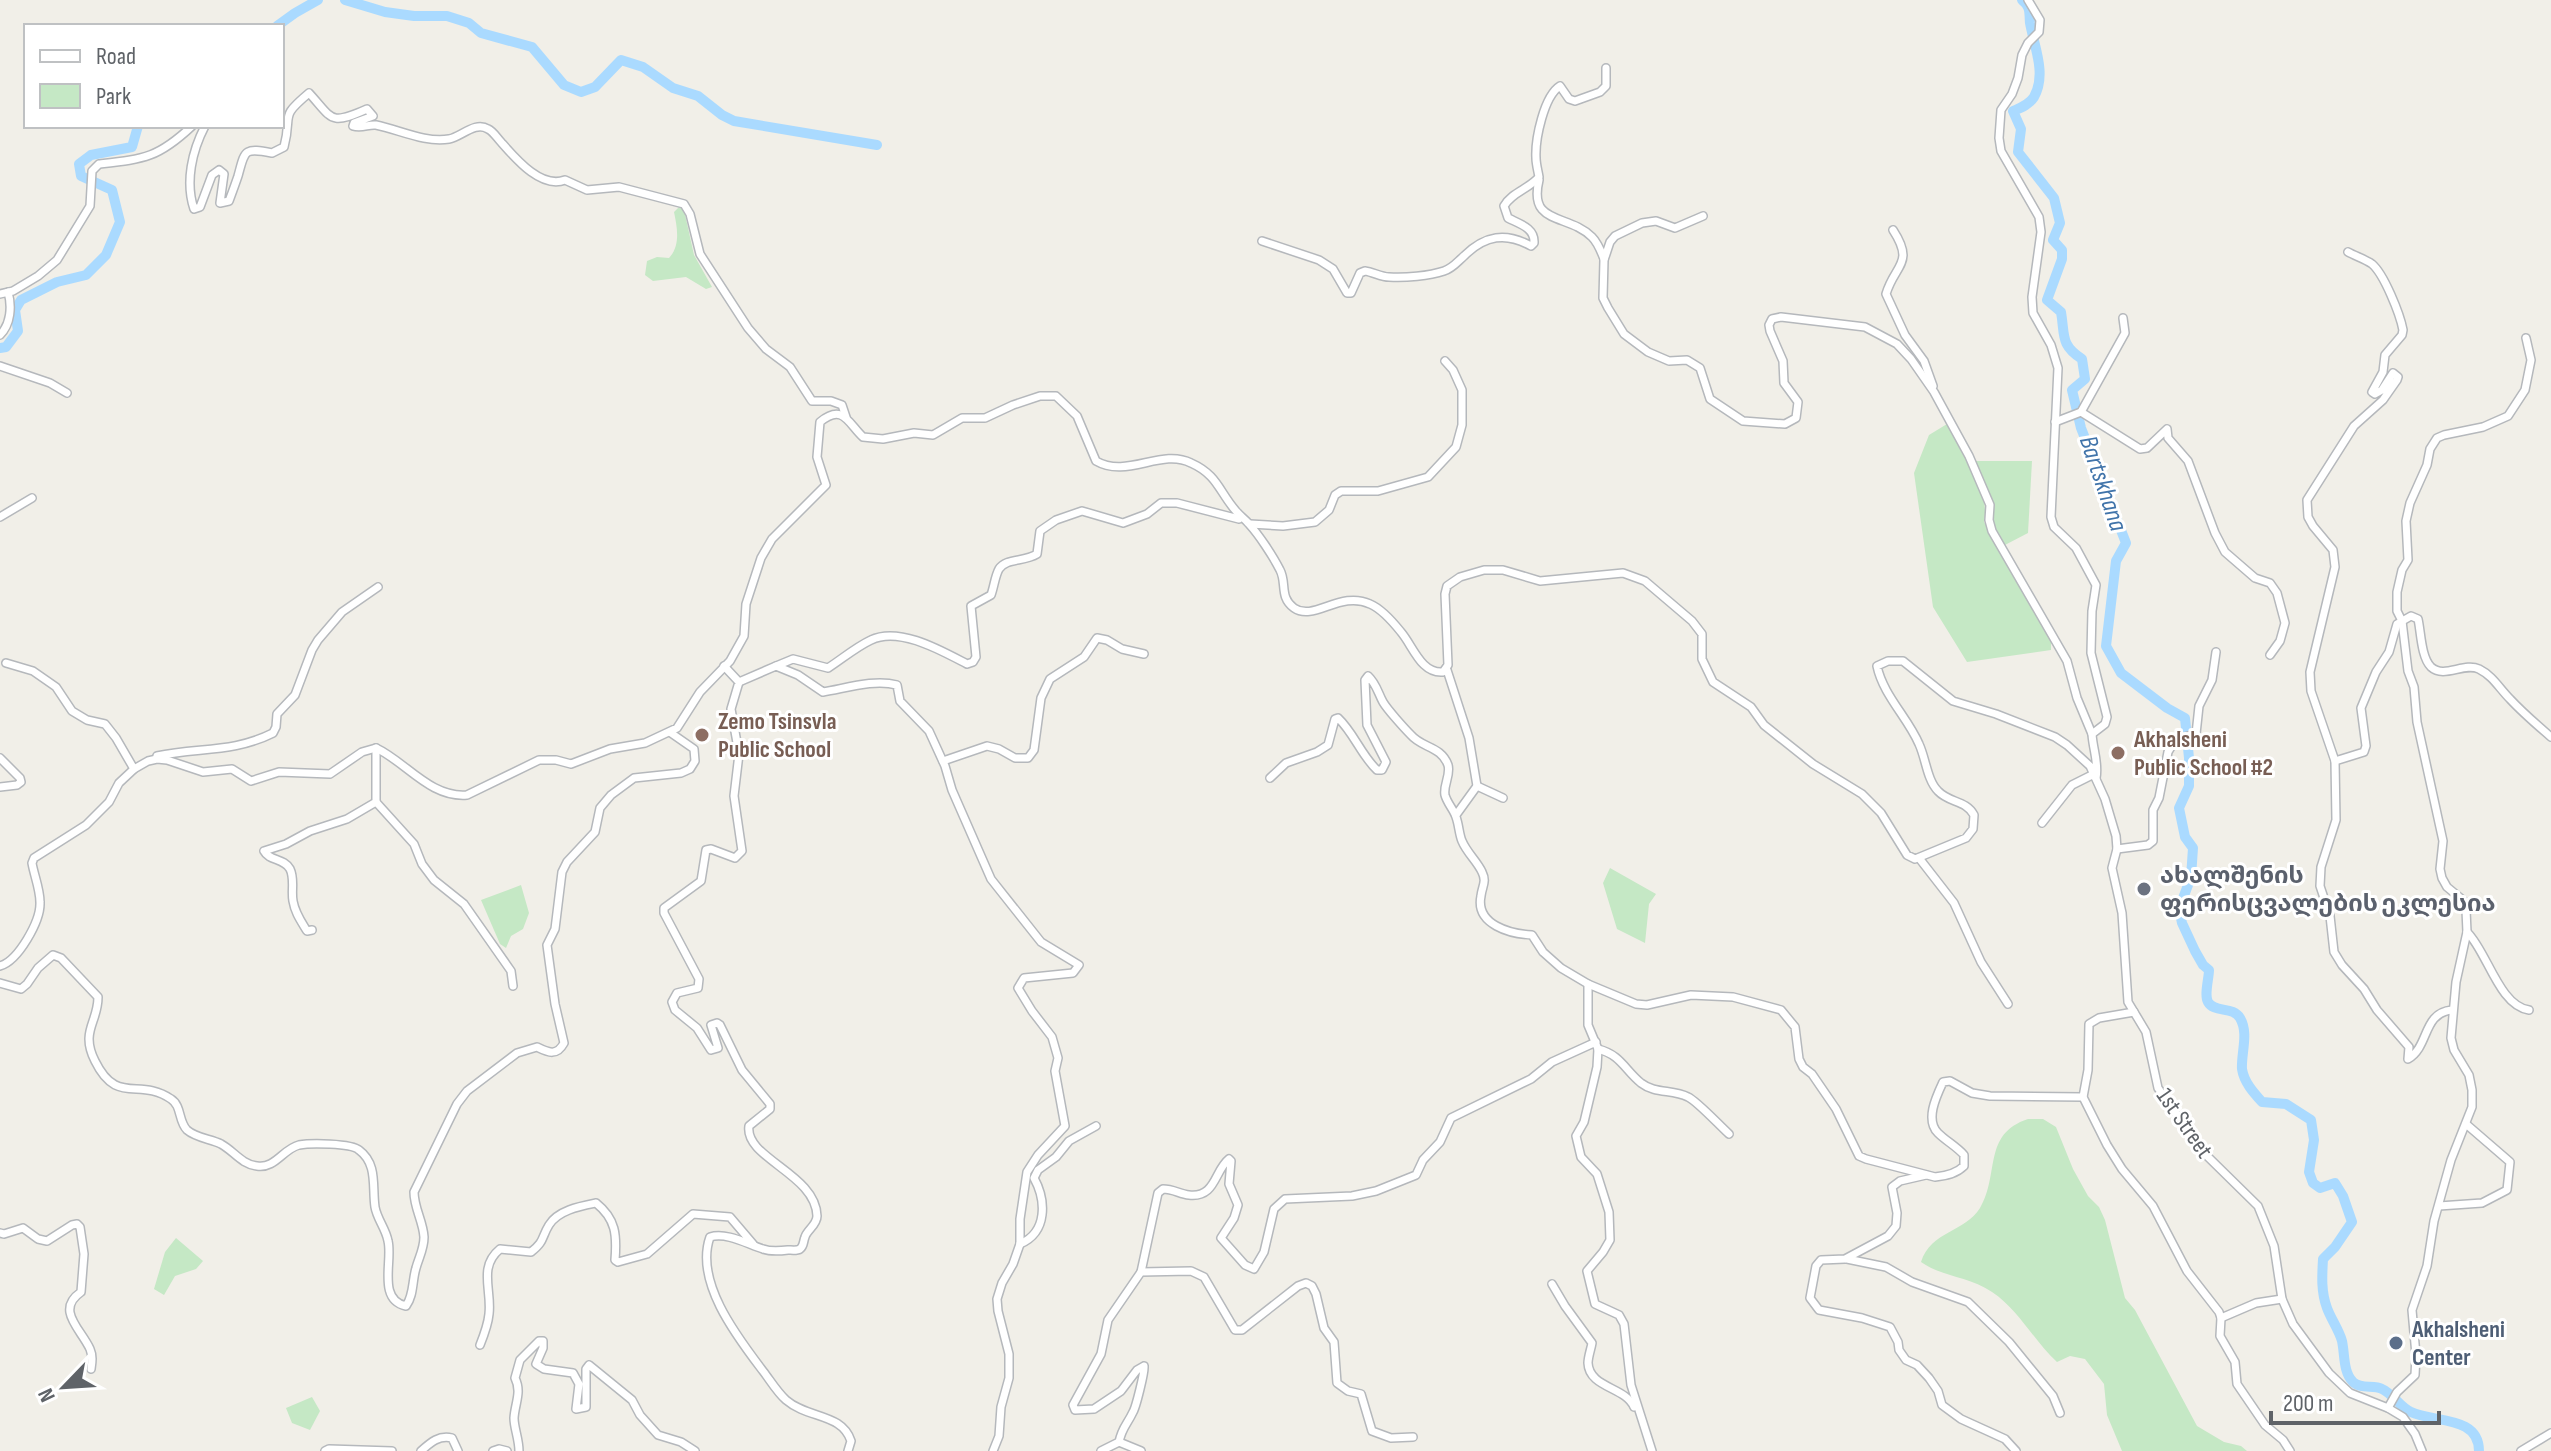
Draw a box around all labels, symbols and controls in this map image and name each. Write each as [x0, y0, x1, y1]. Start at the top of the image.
legend [24, 24, 284, 128]
text: Road [96, 42, 136, 71]
text: Park [96, 82, 131, 111]
water label: Bartskhana [2072, 432, 2133, 536]
place label: Zemo Tsinsvla Public School [718, 707, 836, 764]
place label: Akhalsheni Public School #2 [2133, 725, 2273, 782]
marker: Zemo Tsinsvla Public School [693, 726, 711, 744]
marker: Akhalsheni Public School #2 [2109, 744, 2127, 762]
place label: ახალშენის ფერისცვალების ეკლესია [2160, 861, 2496, 918]
marker: ახალშენის ფერისცვალების ეკლესია [2135, 880, 2153, 898]
street label: 1st Street [2150, 1083, 2219, 1164]
place label: Akhalsheni Center [2411, 1315, 2505, 1372]
marker: Akhalsheni Center [2387, 1334, 2405, 1352]
north arrow [24, 1347, 104, 1427]
scale bar [2271, 1375, 2439, 1425]
text: N [33, 1384, 62, 1406]
text: 200 m [2283, 1389, 2334, 1418]

